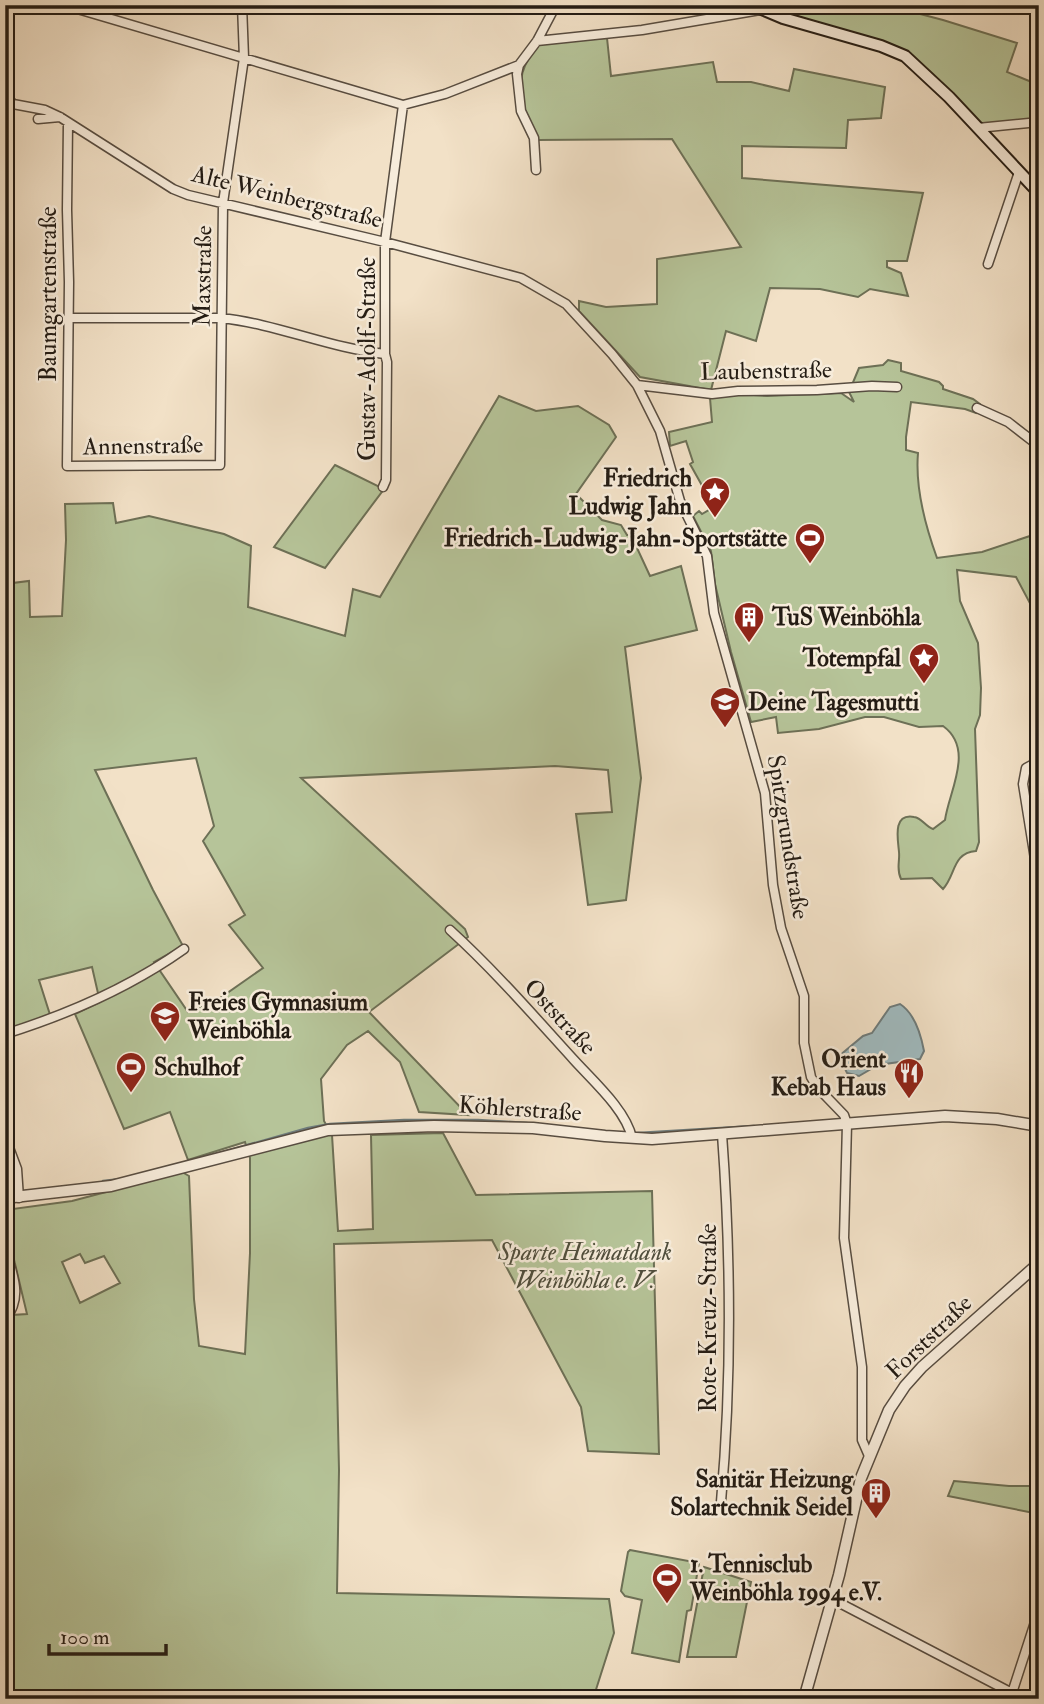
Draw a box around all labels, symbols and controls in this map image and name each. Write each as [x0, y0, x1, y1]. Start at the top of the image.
street label: Alte Weinbergstraße [188, 158, 386, 236]
street label: Baumgartenstraße [33, 206, 64, 382]
street label: Maxstraße [187, 225, 219, 327]
street label: Gustav-Adolf-Straße [352, 257, 383, 461]
street label: Laubenstraße [700, 354, 832, 388]
street label: Annenstraße [82, 429, 203, 463]
place label: Friedrich Ludwig Jahn [568, 463, 693, 522]
place icon: Friedrich Ludwig Jahn [698, 475, 732, 519]
sports icon: Friedrich-Ludwig-Jahn-Sportstätte [793, 521, 827, 565]
place label: Friedrich-Ludwig-Jahn-Sportstätte [444, 523, 787, 554]
building icon: TuS Weinböhla [732, 600, 766, 644]
place label: TuS Weinböhla [771, 602, 922, 633]
place icon: Totempfal [907, 641, 941, 685]
place label: Totempfal [801, 643, 902, 674]
school or university icon: Deine Tagesmutti [708, 685, 742, 729]
place label: Deine Tagesmutti [748, 687, 920, 718]
street label: Spitzgrundstraße [760, 753, 816, 921]
street label: Oststraße [517, 972, 603, 1062]
place label: Freies Gymnasium Weinböhla [187, 987, 368, 1046]
school or university icon: Freies Gymnasium Weinböhla [148, 999, 182, 1043]
place label: Orient Kebab Haus [771, 1044, 886, 1103]
sports icon: Schulhof [114, 1050, 148, 1094]
place label: Schulhof [154, 1052, 244, 1083]
restaurant icon: Orient Kebab Haus [892, 1056, 926, 1100]
street label: Köhlerstraße [457, 1089, 583, 1129]
street label: Rote-Kreuz-Straße [693, 1223, 724, 1413]
park label: Sparte Heimatdank Weinböhla e. V. [497, 1237, 672, 1296]
street label: Forststraße [879, 1288, 979, 1386]
place label: Sanitär Heizung Solartechnik Seidel [670, 1464, 854, 1523]
building icon: Sanitär Heizung Solartechnik Seidel [859, 1476, 893, 1520]
place label: 1. Tennisclub Weinböhla 1994 e.V. [689, 1549, 882, 1608]
sports icon: 1. Tennisclub Weinböhla 1994 e.V. [650, 1561, 684, 1605]
scale bar [49, 1613, 166, 1657]
text: 100 m [60, 1624, 110, 1651]

